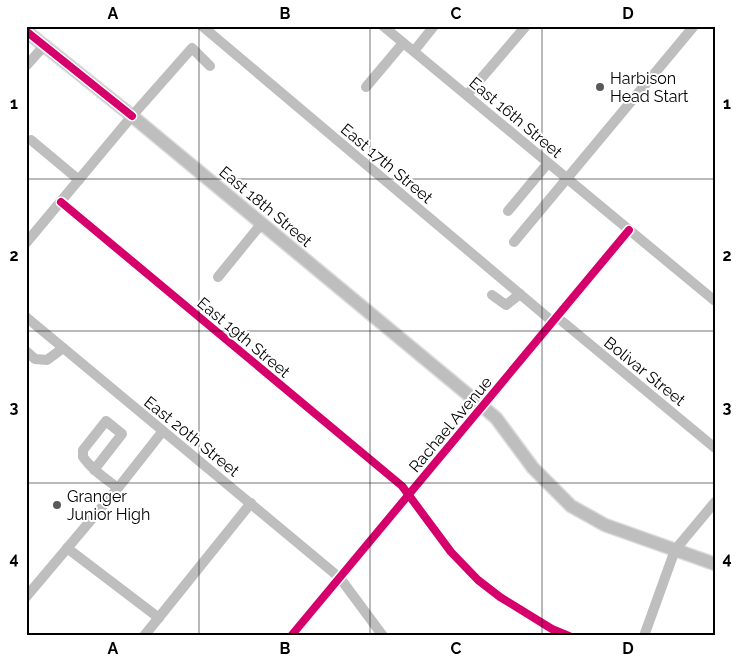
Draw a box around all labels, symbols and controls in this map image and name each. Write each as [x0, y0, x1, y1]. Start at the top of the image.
text: A [108, 4, 119, 23]
text: B [280, 4, 291, 23]
text: C [451, 4, 462, 23]
text: D [622, 4, 634, 23]
place label: Harbison Head Start [610, 69, 689, 106]
street label: East 16th Street [465, 73, 566, 162]
marker: Harbison Head Start [594, 81, 606, 93]
text: 1 [10, 94, 18, 113]
text: 1 [723, 94, 731, 113]
street label: East 17th Street [337, 119, 437, 208]
street label: East 18th Street [216, 162, 316, 251]
text: 2 [9, 246, 19, 265]
text: 2 [722, 246, 732, 265]
street label: East 19th Street [194, 293, 294, 382]
street label: Bolivar Street [600, 333, 690, 410]
street label: Rachael Avenue [405, 373, 496, 476]
street label: East 20th Street [140, 392, 244, 481]
text: 3 [10, 398, 19, 417]
text: 3 [723, 398, 732, 417]
place label: Granger Junior High [67, 487, 150, 524]
marker: Granger Junior High [51, 499, 63, 511]
text: 4 [9, 549, 19, 568]
text: 4 [722, 549, 732, 568]
text: A [108, 639, 119, 658]
text: B [280, 639, 291, 658]
text: C [451, 639, 462, 658]
text: D [622, 639, 634, 658]

